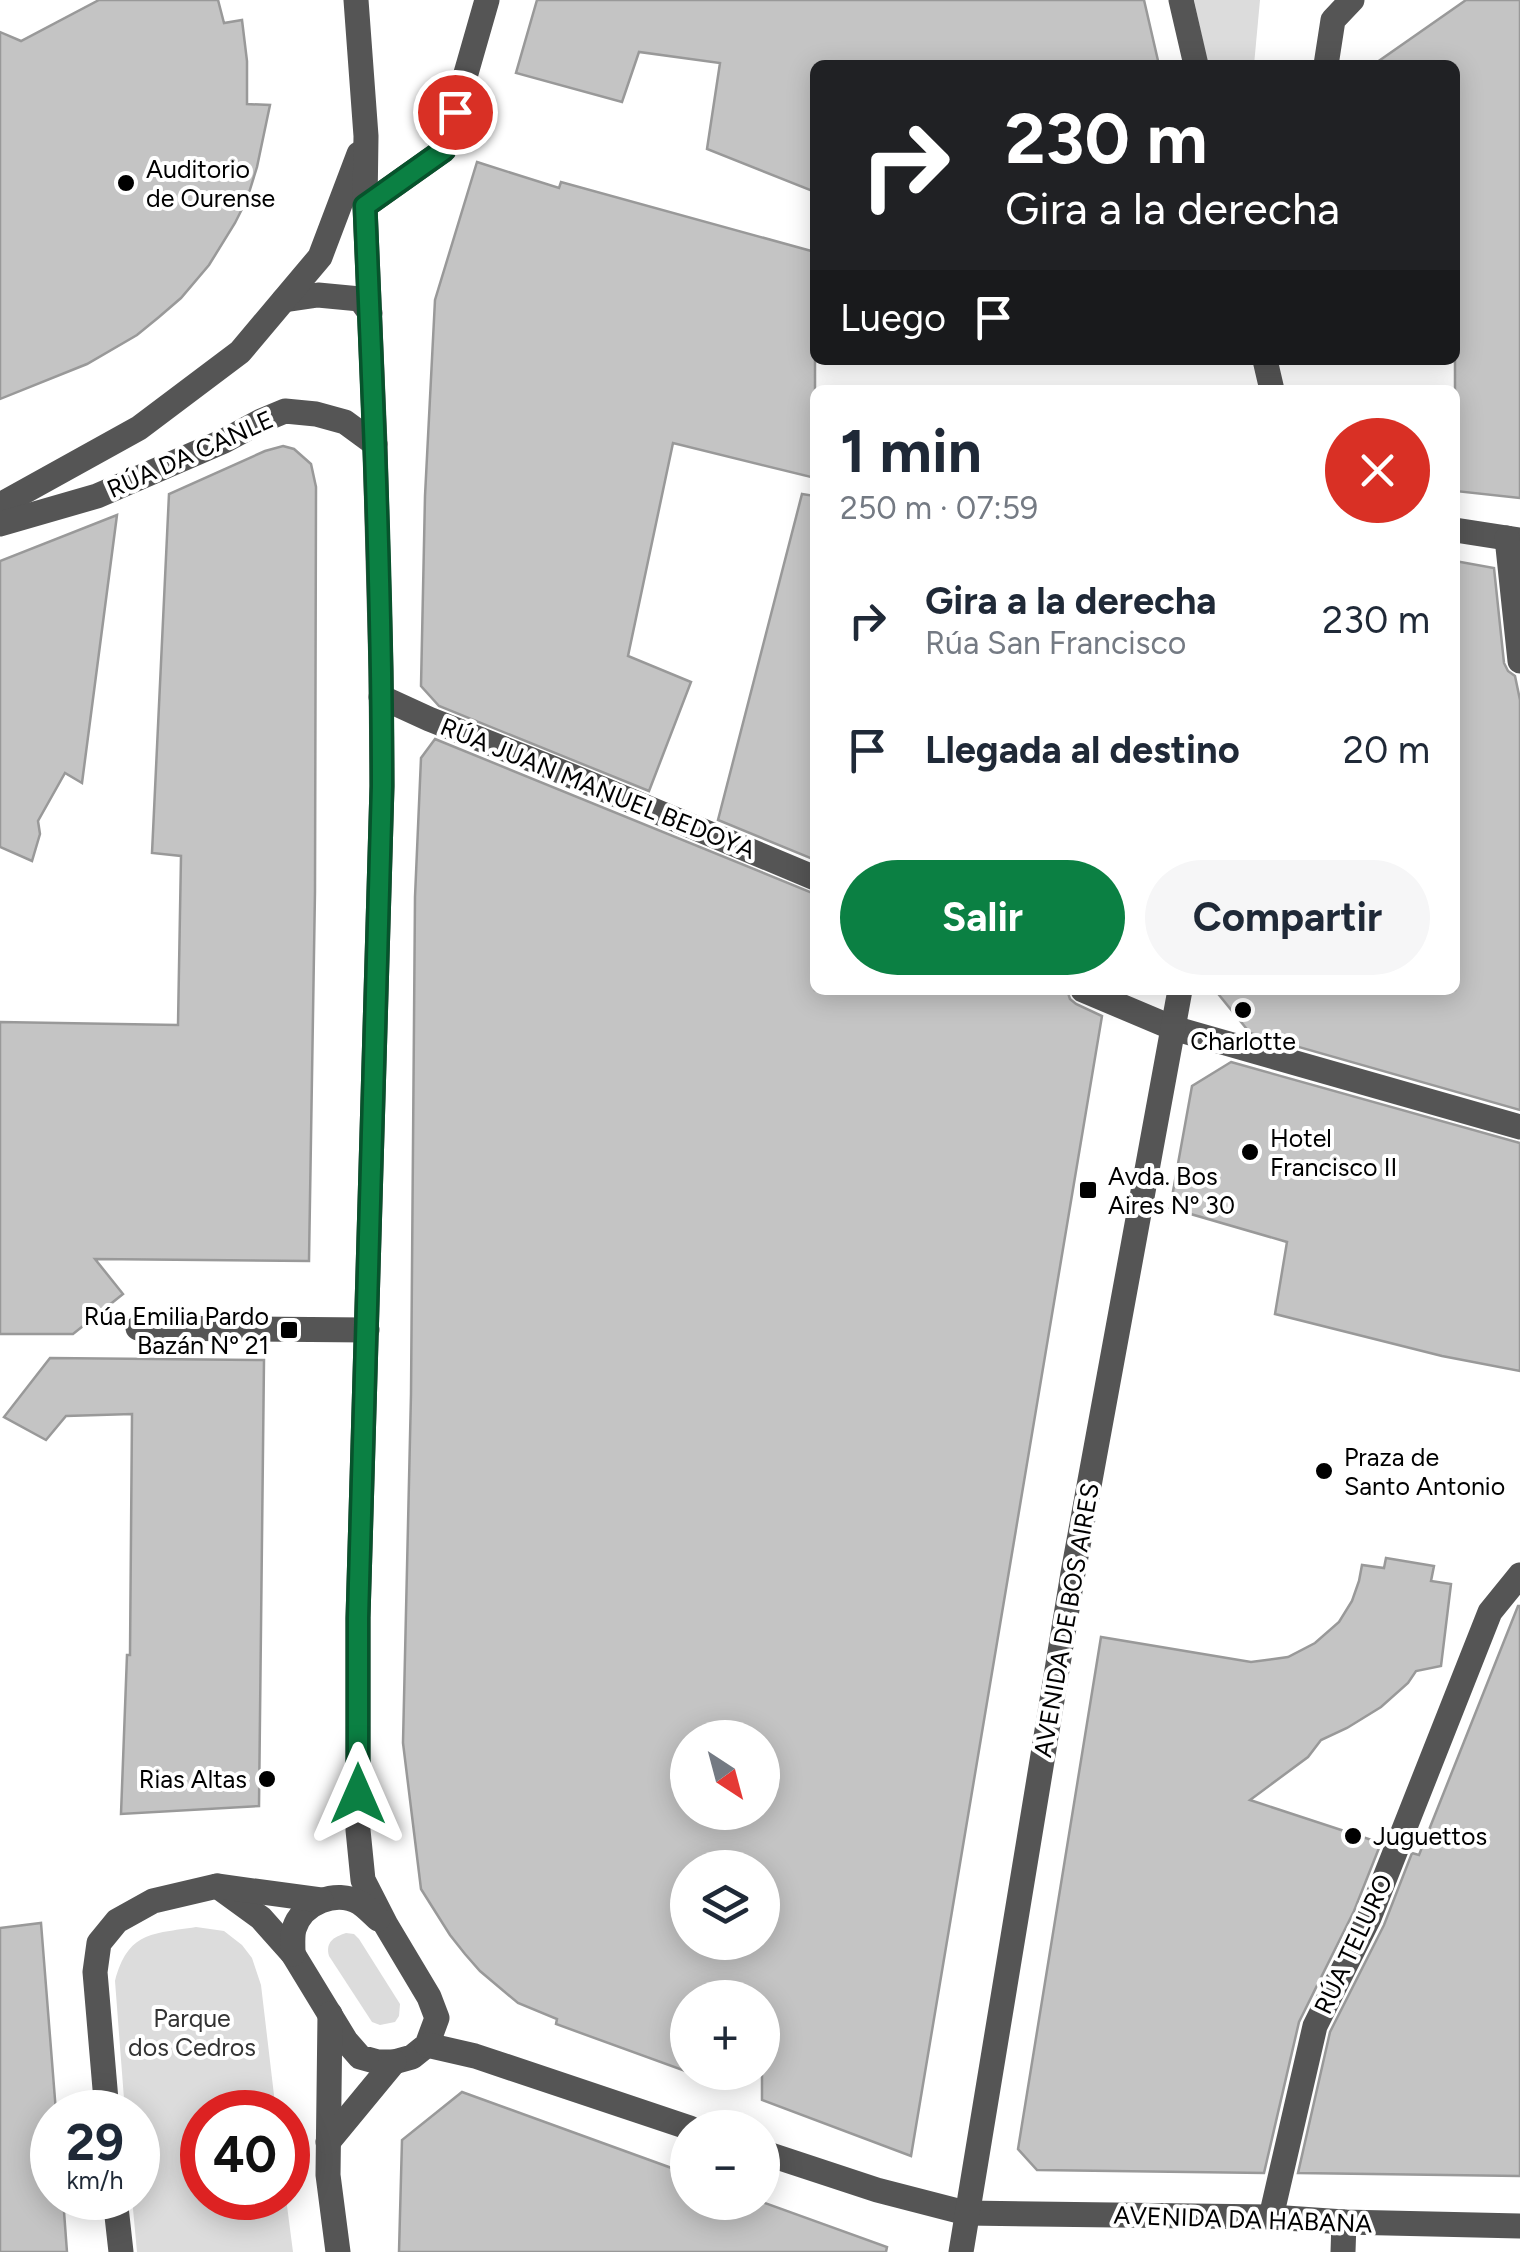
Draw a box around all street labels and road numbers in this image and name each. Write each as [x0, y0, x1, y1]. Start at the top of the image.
street label: RÚA DA CANLE [102, 404, 278, 504]
street label: RÚA JUAN MANUEL BEDOYA [436, 711, 760, 865]
street label: AVENIDA DE BOS AIRES [1027, 1480, 1105, 1760]
street label: RÚA TELURO [1308, 1869, 1398, 2019]
street label: AVENIDA DA HABANA [1113, 2199, 1373, 2239]

